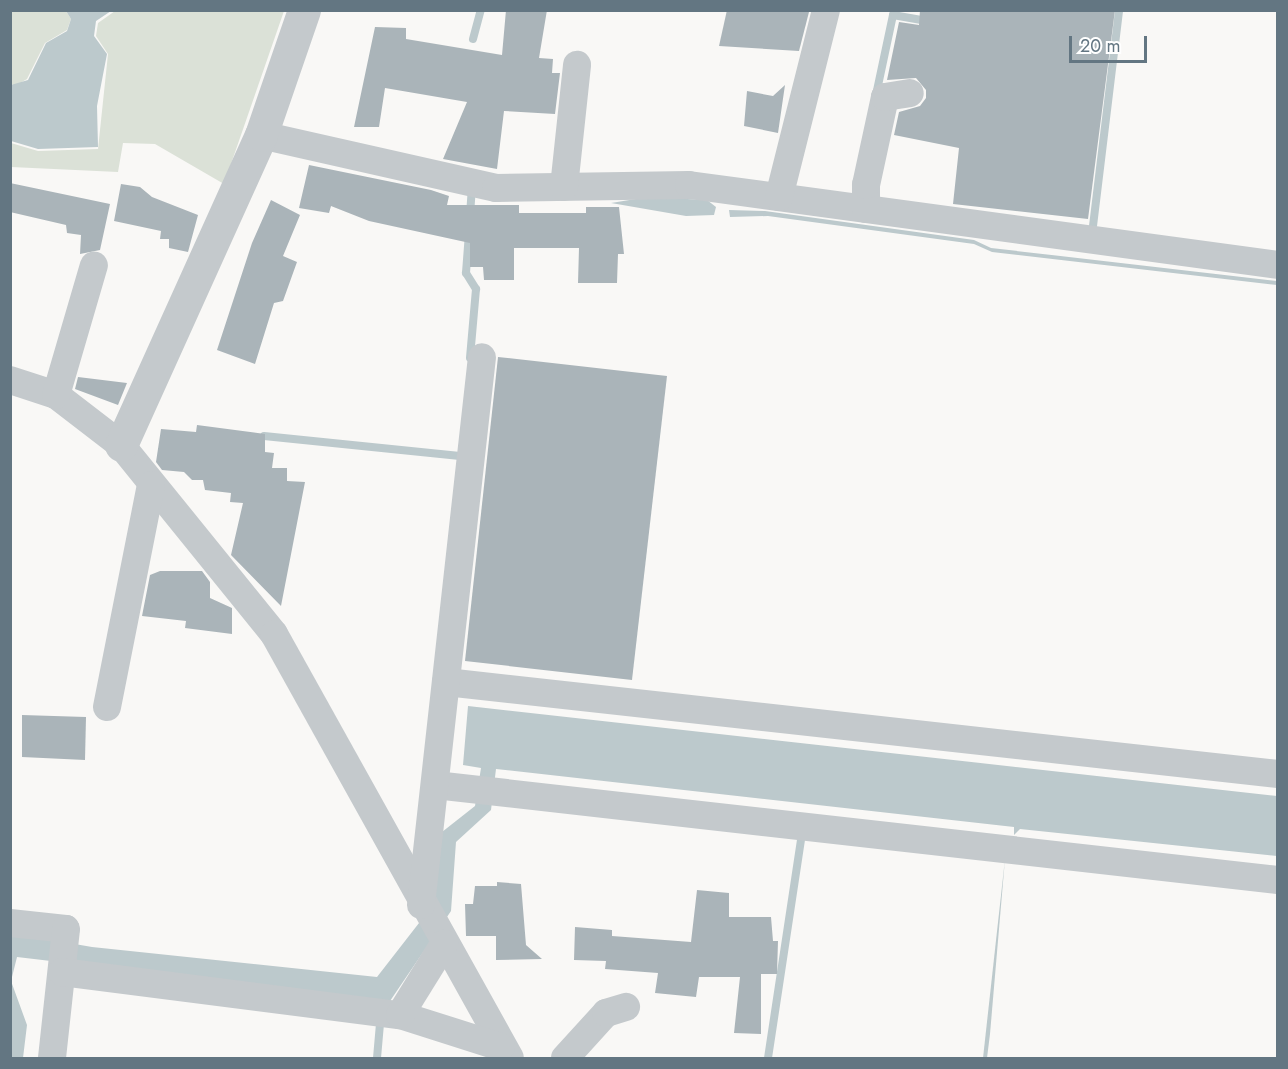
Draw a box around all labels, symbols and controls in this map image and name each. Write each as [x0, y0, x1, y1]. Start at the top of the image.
scale bar [1072, 24, 1150, 62]
text: 20 m [1080, 33, 1120, 59]

